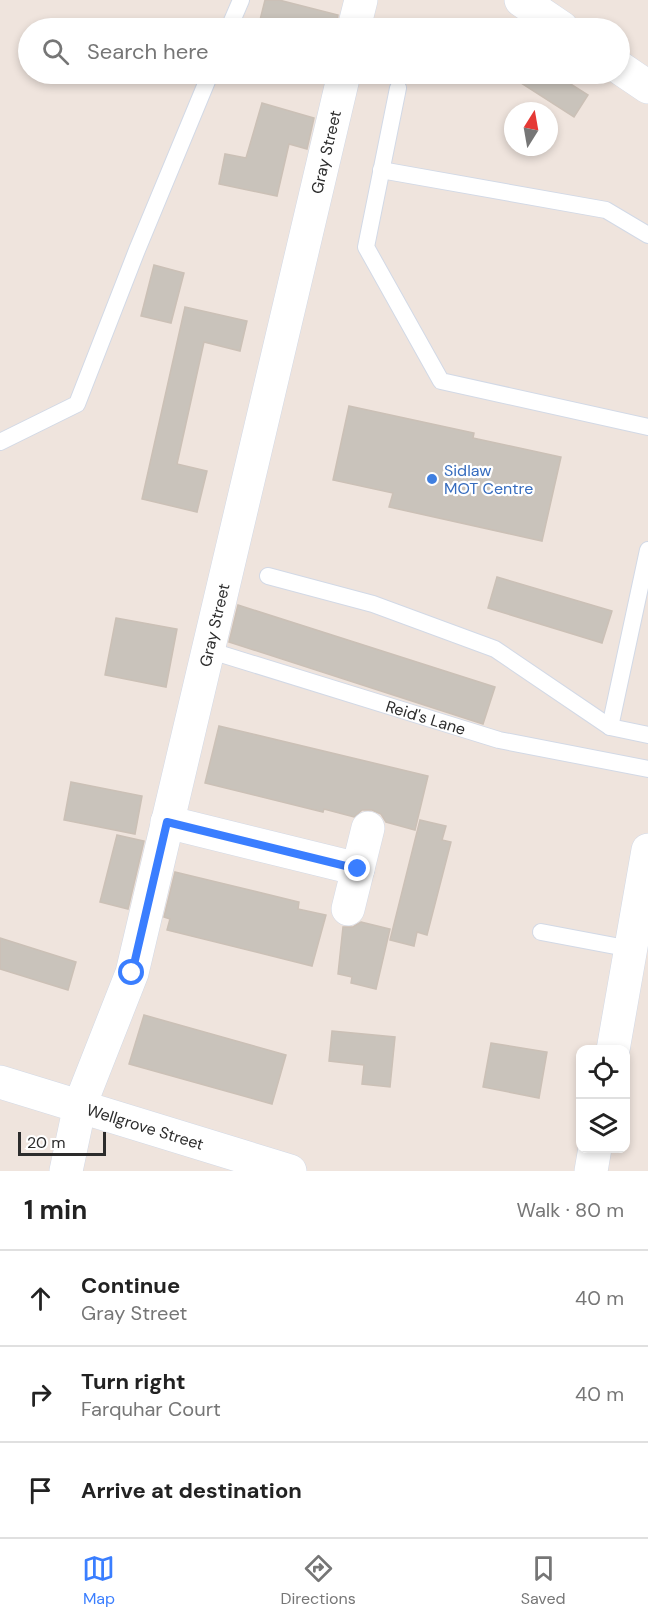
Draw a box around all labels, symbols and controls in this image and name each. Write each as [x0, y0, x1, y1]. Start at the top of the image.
search box [18, 18, 630, 84]
icon: search [39, 35, 72, 68]
text: Search here [87, 37, 208, 66]
north arrow [504, 102, 558, 156]
street label: Gray Street [306, 108, 346, 196]
place label: Sidlaw MOT Centre [444, 460, 533, 499]
marker: Sidlaw MOT Centre [425, 472, 439, 486]
street label: Gray Street [195, 581, 235, 669]
street label: Reid's Lane [383, 696, 468, 740]
route end [344, 855, 370, 881]
route start [118, 959, 144, 985]
map controls [576, 1045, 630, 1153]
button: locate [576, 1045, 630, 1099]
street label: Wellgrove Street [84, 1099, 206, 1155]
button: layers [576, 1099, 630, 1153]
scale bar [18, 1129, 106, 1156]
text: 20 m [27, 1132, 66, 1153]
text: 1 min [24, 1193, 87, 1227]
text: Walk · 80 m [517, 1197, 624, 1223]
text: Continue [81, 1271, 180, 1300]
icon: ahead [24, 1282, 57, 1315]
text: 40 m [575, 1285, 624, 1311]
text: Gray Street [81, 1300, 187, 1326]
text: Turn right [81, 1367, 186, 1396]
icon: right [24, 1378, 57, 1411]
text: 40 m [575, 1381, 624, 1407]
text: Farquhar Court [81, 1396, 221, 1422]
icon: arrive [24, 1474, 57, 1507]
text: Arrive at destination [81, 1476, 302, 1505]
tab: Map [82, 1552, 115, 1609]
tab: Directions [280, 1552, 356, 1609]
tab: Saved [521, 1552, 566, 1609]

